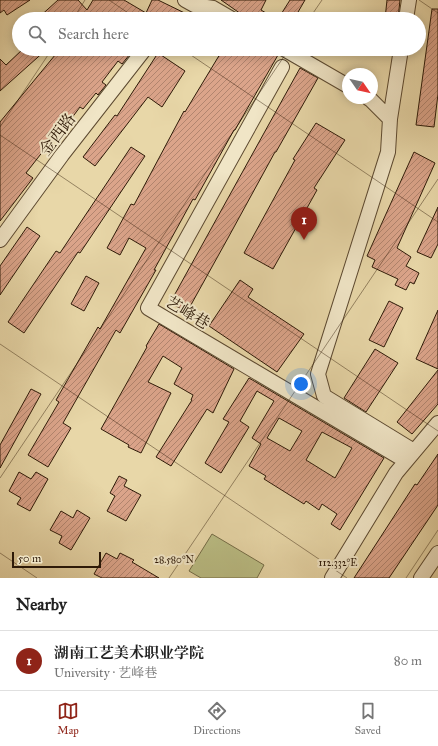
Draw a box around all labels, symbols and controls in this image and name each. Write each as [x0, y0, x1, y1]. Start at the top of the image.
search box [12, 12, 426, 56]
icon: search [26, 23, 48, 45]
text: Search here [58, 25, 129, 43]
north arrow [342, 68, 378, 104]
street label: 金西路 [35, 109, 79, 159]
pin: 1 [291, 207, 317, 240]
street label: 艺峰巷 [162, 292, 213, 333]
your location [291, 374, 311, 394]
scale bar [12, 550, 101, 569]
text: 50 m [18, 552, 41, 565]
text: 28.580°N [154, 554, 195, 566]
text: 112.332°E [319, 557, 357, 569]
text: Nearby [16, 594, 67, 615]
text: 湖南工艺美术职业学院 [54, 644, 204, 662]
text: 1 [26, 653, 32, 669]
text: 80 m [394, 653, 422, 669]
text: University · 艺峰巷 [54, 665, 157, 681]
tab: Map [57, 700, 79, 737]
tab: Directions [193, 700, 241, 737]
tab: Saved [355, 700, 381, 737]

